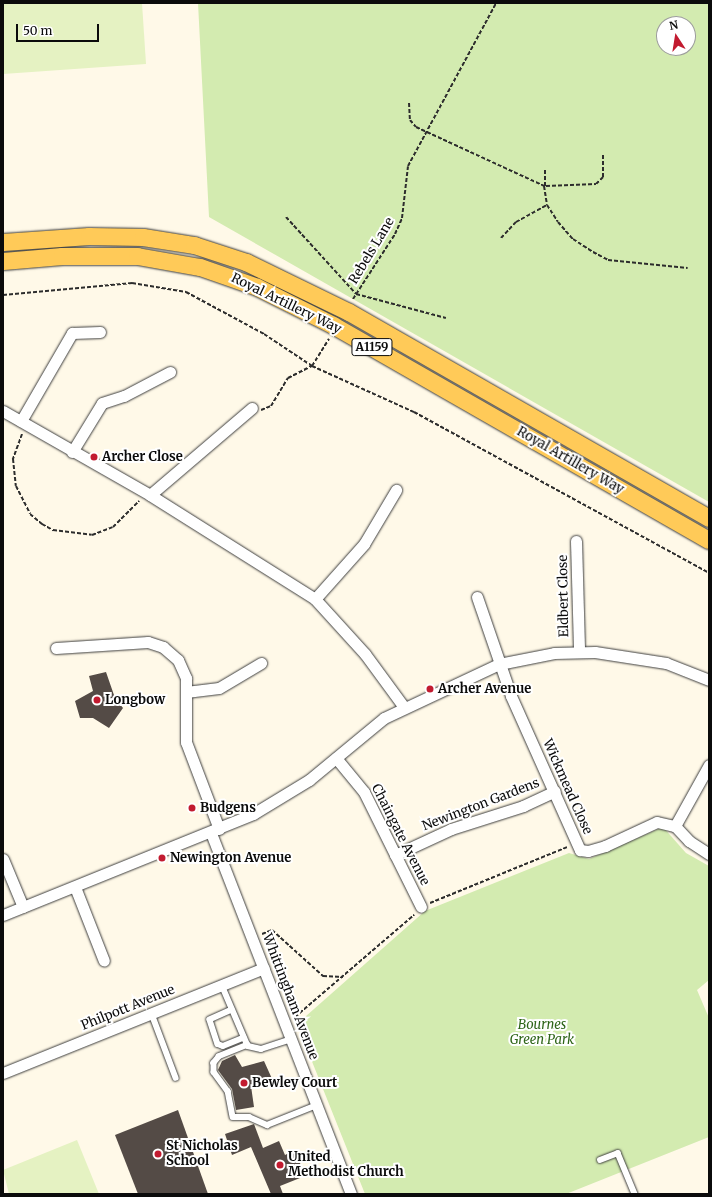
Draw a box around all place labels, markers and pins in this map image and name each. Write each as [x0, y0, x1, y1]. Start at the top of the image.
place label: Archer Close [102, 449, 183, 465]
marker: Archer Close [89, 452, 99, 462]
place label: Archer Avenue [438, 681, 531, 697]
marker: Archer Avenue [425, 684, 435, 694]
place label: Longbow [105, 692, 165, 708]
marker: Longbow [92, 695, 102, 705]
place label: Budgens [200, 800, 256, 816]
marker: Budgens [187, 803, 197, 813]
place label: Newington Avenue [170, 850, 291, 866]
marker: Newington Avenue [157, 853, 167, 863]
place label: Bewley Court [252, 1075, 337, 1091]
marker: Bewley Court [239, 1078, 249, 1088]
place label: St Nicholas School [166, 1139, 238, 1170]
marker: St Nicholas School [153, 1149, 163, 1159]
place label: United Methodist Church [288, 1150, 404, 1181]
marker: United Methodist Church [275, 1160, 285, 1170]

